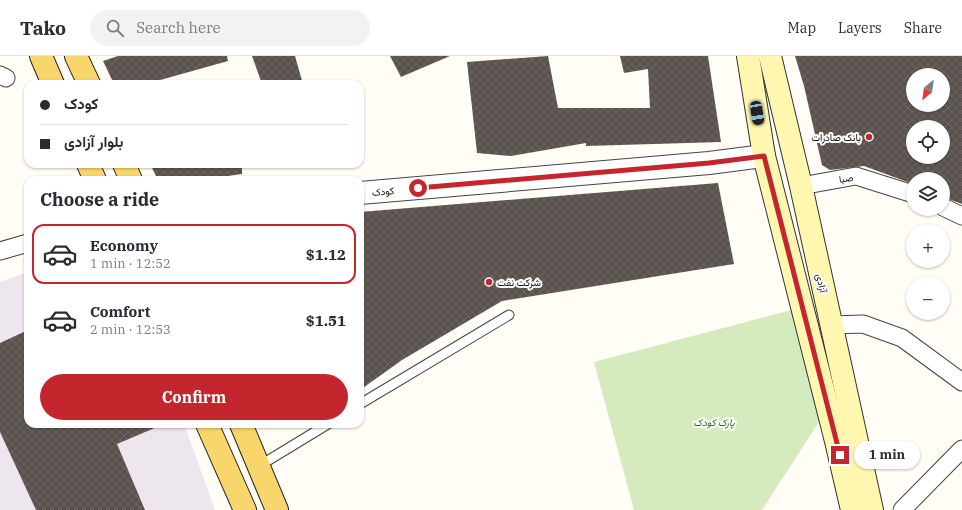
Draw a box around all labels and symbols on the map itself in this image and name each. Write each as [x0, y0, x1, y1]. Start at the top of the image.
north arrow [906, 68, 950, 112]
car [749, 100, 765, 126]
place label: بانک صادرات [811, 131, 861, 144]
marker: بانک صادرات [864, 132, 874, 142]
street label: صبا [838, 171, 854, 186]
route start [409, 179, 427, 197]
street label: کودک [371, 184, 395, 199]
street label: آزادی [813, 272, 830, 295]
place label: شرکت نفت [497, 276, 541, 289]
marker: شرکت نفت [484, 277, 494, 287]
park label: پارک کودک [693, 416, 736, 430]
callout: 1 min [854, 441, 920, 469]
route end [831, 446, 849, 464]

